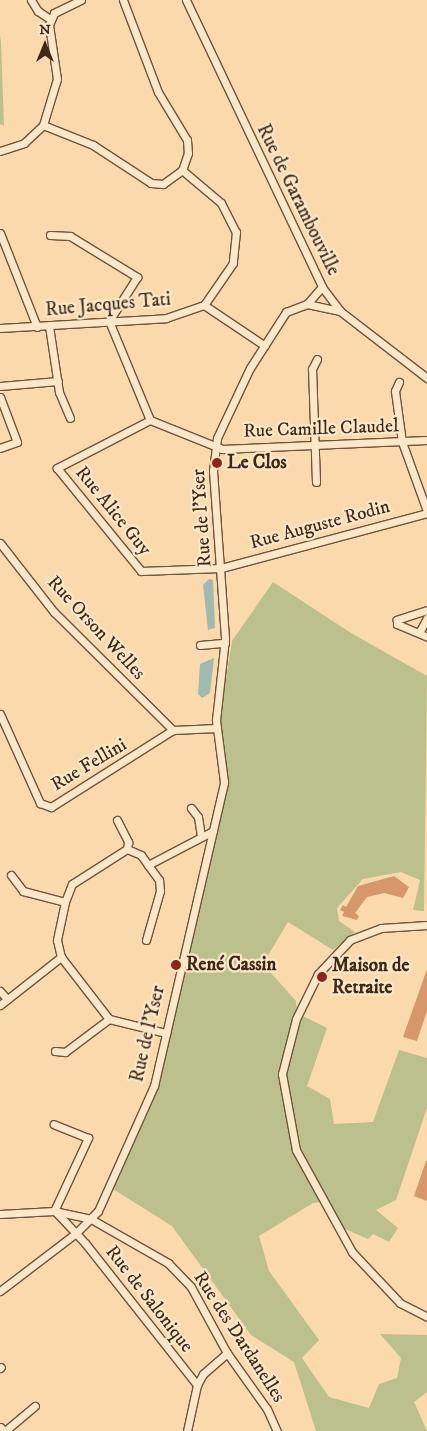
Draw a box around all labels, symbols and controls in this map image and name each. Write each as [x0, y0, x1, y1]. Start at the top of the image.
north arrow [20, 20, 70, 70]
text: N [39, 21, 51, 39]
street label: Rue de Garambouville [251, 121, 345, 279]
street label: Rue Jacques Tati [44, 288, 172, 322]
street label: Rue Camille Claudel [243, 415, 399, 443]
place label: Le Clos [227, 452, 286, 474]
marker: Le Clos [211, 457, 223, 469]
street label: Rue Alice Guy [70, 462, 156, 560]
street label: Rue de l'Yser [187, 468, 217, 568]
street label: Rue Auguste Rodin [248, 495, 392, 555]
street label: Rue Orson Welles [42, 571, 150, 685]
street label: Rue Fellini [47, 734, 131, 796]
place label: René Cassin [186, 954, 276, 976]
place label: Maison de Retraite [332, 955, 409, 999]
marker: René Cassin [170, 959, 182, 971]
marker: Maison de Retraite [316, 971, 328, 983]
street label: Rue de l'Yser [126, 984, 170, 1084]
street label: Rue de Salonique [100, 1241, 198, 1357]
street label: Rue des Dardanelles [188, 1267, 290, 1407]

